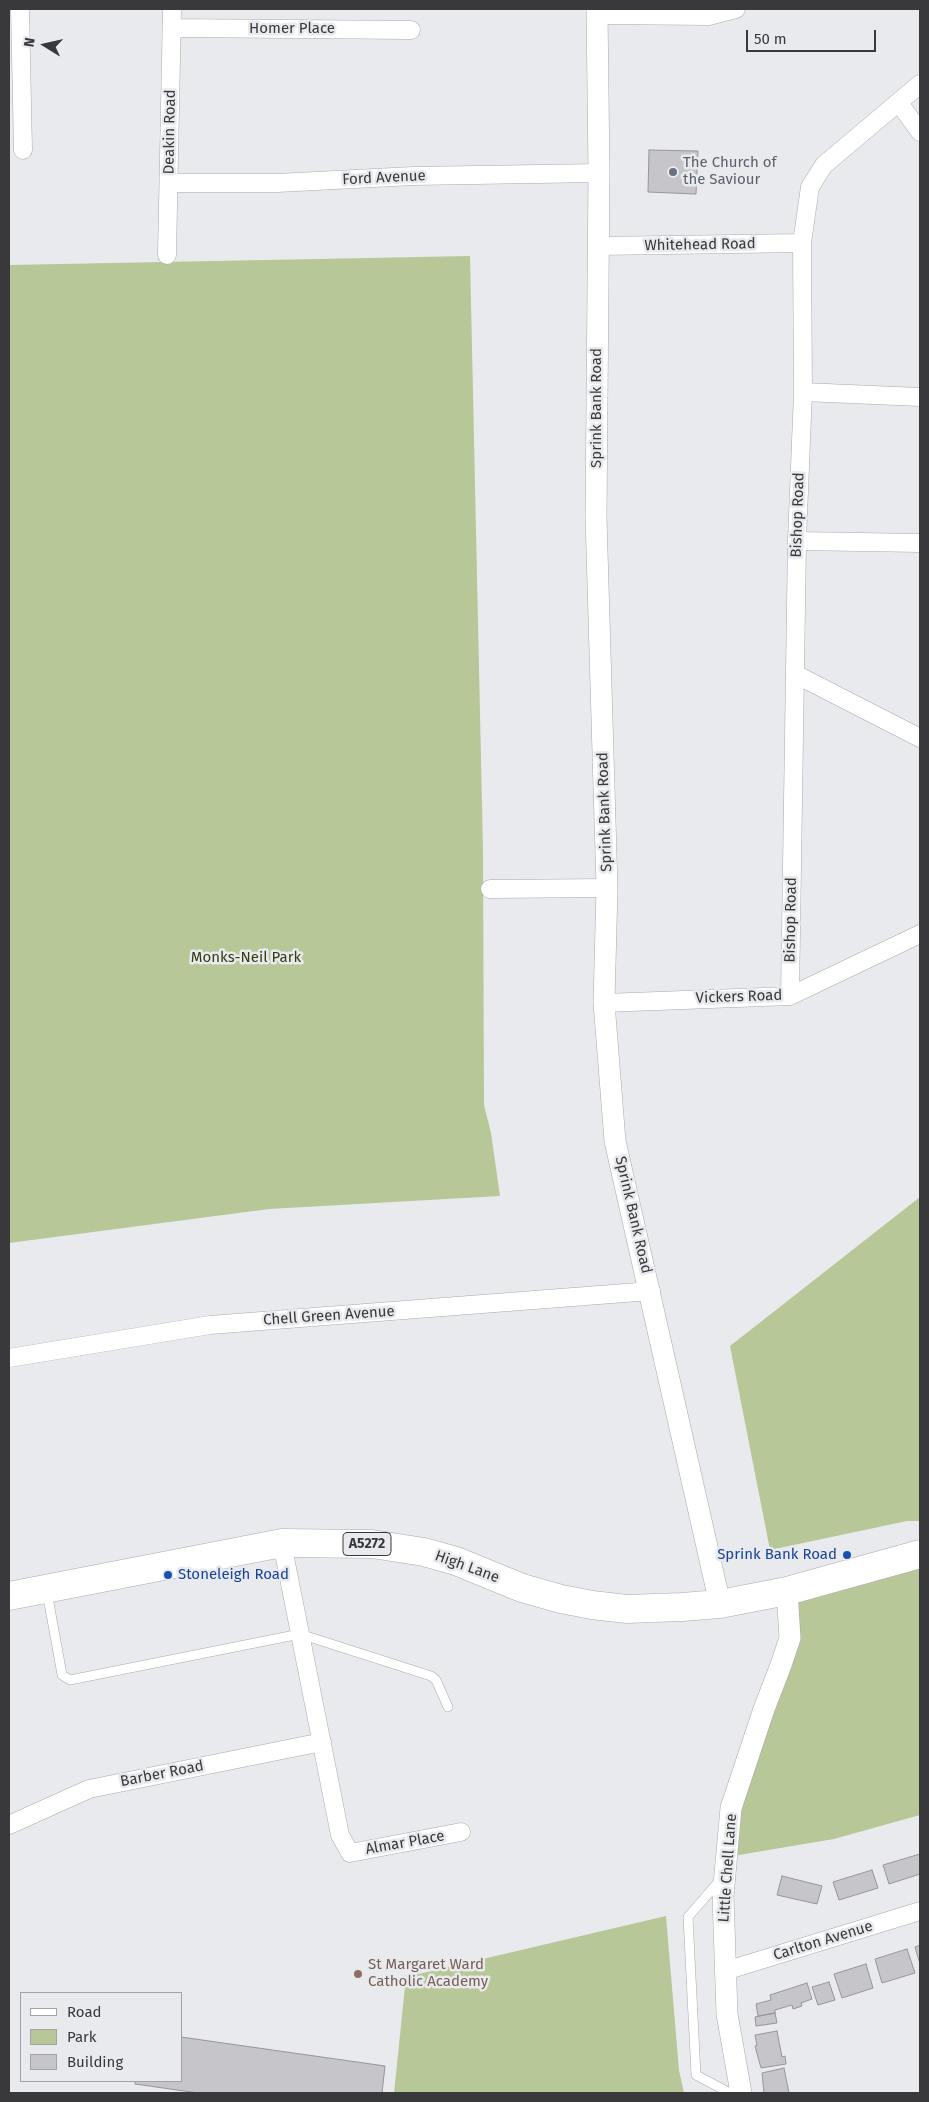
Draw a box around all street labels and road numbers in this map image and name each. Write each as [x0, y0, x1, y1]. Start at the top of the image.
street label: Homer Place [249, 20, 335, 38]
street label: Deakin Road [160, 89, 180, 175]
street label: Ford Avenue [342, 167, 426, 189]
street label: Whitehead Road [644, 235, 756, 255]
street label: Sprink Bank Road [588, 348, 606, 468]
street label: Bishop Road [788, 472, 808, 558]
street label: Sprink Bank Road [594, 752, 616, 872]
street label: Bishop Road [781, 877, 801, 963]
street label: Vickers Road [695, 986, 783, 1008]
street label: Sprink Bank Road [611, 1155, 655, 1275]
street label: Chell Green Avenue [263, 1302, 395, 1330]
road number: A5272 [343, 1532, 391, 1556]
street label: High Lane [432, 1547, 502, 1587]
street label: Barber Road [119, 1757, 205, 1791]
street label: Little Chell Lane [715, 1813, 741, 1923]
street label: Almar Place [364, 1827, 446, 1859]
street label: Carlton Avenue [771, 1917, 875, 1965]

